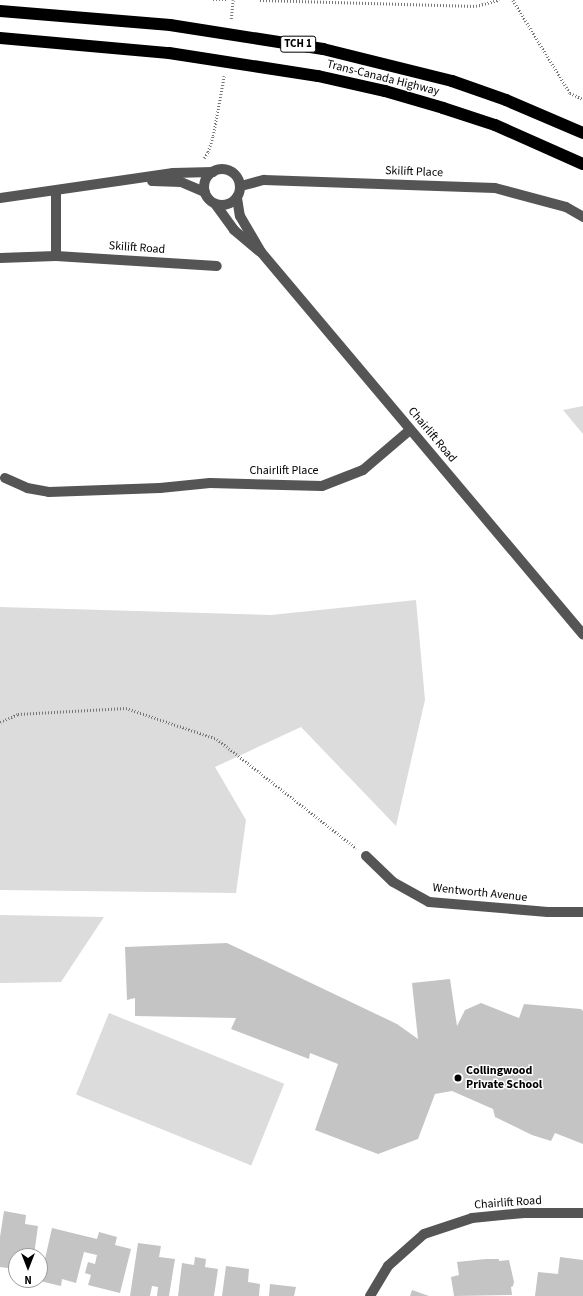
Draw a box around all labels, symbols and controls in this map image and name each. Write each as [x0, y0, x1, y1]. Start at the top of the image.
road number: TCH 1 [280, 35, 316, 53]
street label: Trans-Canada Highway [325, 57, 441, 99]
street label: Skilift Place [385, 164, 443, 180]
street label: Skilift Road [108, 239, 166, 257]
street label: Chairlift Road [405, 404, 459, 466]
street label: Chairlift Place [249, 464, 319, 478]
street label: Wentworth Avenue [432, 881, 528, 905]
place label: Collingwood Private School [466, 1064, 542, 1092]
marker: Collingwood Private School [453, 1073, 463, 1083]
street label: Chairlift Road [474, 1193, 542, 1213]
north arrow [8, 1248, 48, 1288]
text: N [24, 1272, 32, 1287]

